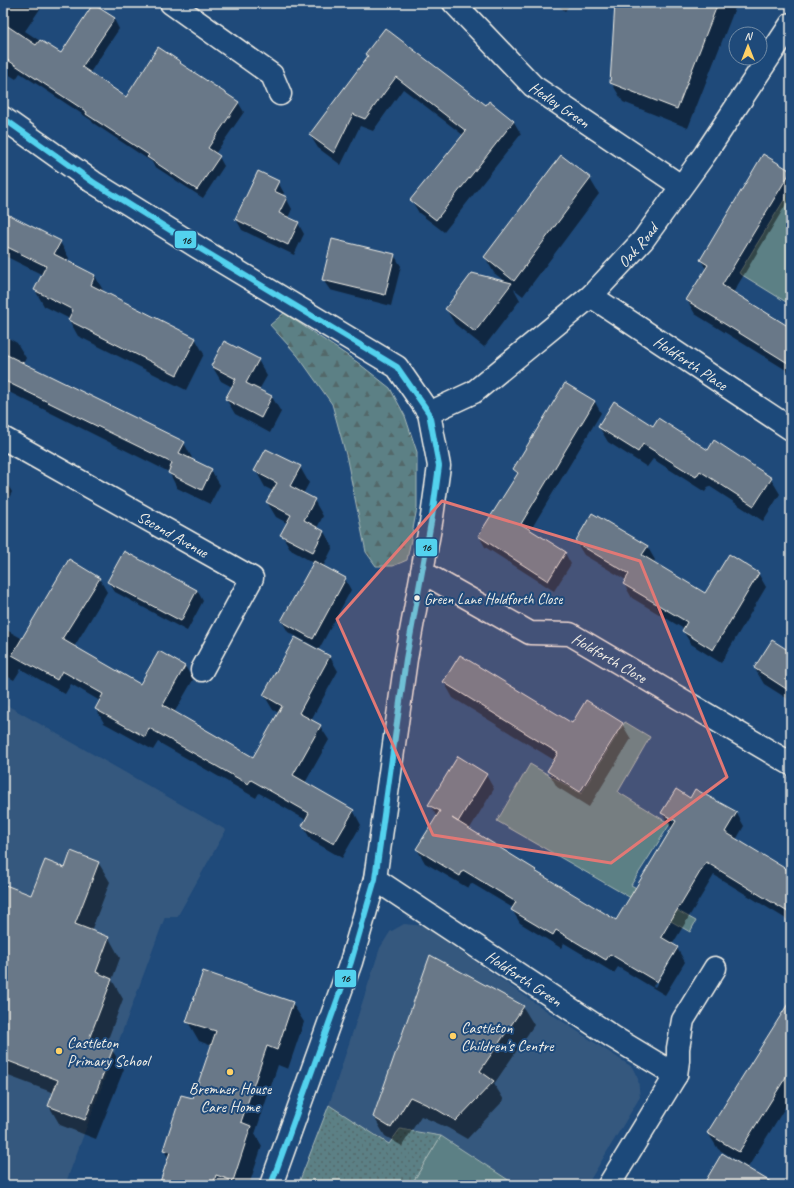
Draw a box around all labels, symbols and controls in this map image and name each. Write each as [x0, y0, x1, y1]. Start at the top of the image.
north arrow [728, 26, 768, 66]
text: N [745, 29, 754, 43]
street label: Hedley Green [525, 77, 594, 133]
street label: Oak Road [614, 218, 664, 272]
line badge: 16 [174, 230, 197, 249]
text: 16 [181, 233, 192, 247]
street label: Holdforth Place [650, 332, 733, 396]
street label: Second Avenue [134, 507, 213, 563]
line badge: 16 [415, 538, 438, 557]
text: 16 [421, 540, 432, 554]
place label: Green Lane Holdforth Close [424, 590, 563, 609]
marker: Green Lane Holdforth Close [412, 593, 422, 603]
street label: Holdforth Close [568, 629, 651, 689]
street label: Holdforth Green [482, 946, 566, 1012]
line badge: 16 [334, 969, 357, 988]
text: 16 [340, 971, 351, 985]
place label: Castleton Children's Centre [461, 1018, 555, 1056]
marker: Castleton Children's Centre [448, 1031, 458, 1041]
place label: Castleton Primary School [67, 1033, 153, 1071]
marker: Castleton Primary School [54, 1046, 64, 1056]
marker: Bremner House Care Home [225, 1067, 235, 1077]
place label: Bremner House Care Home [189, 1079, 273, 1117]

